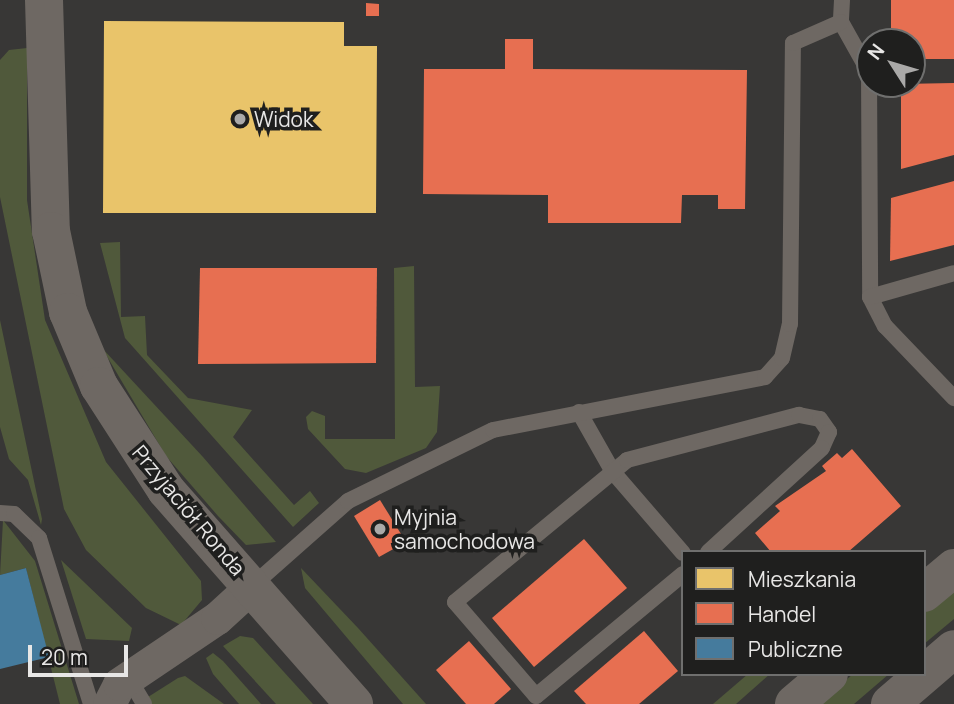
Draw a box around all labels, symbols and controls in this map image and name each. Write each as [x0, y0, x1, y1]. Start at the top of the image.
north arrow [856, 28, 926, 98]
text: N [861, 38, 890, 65]
place label: Widok [254, 106, 313, 132]
marker: Widok [232, 111, 248, 127]
street label: Przyjaciół Ronda [127, 440, 251, 580]
place label: Myjnia samochodowa [394, 504, 535, 554]
marker: Myjnia samochodowa [372, 521, 388, 537]
legend [681, 550, 926, 676]
text: Mieszkania [748, 565, 856, 593]
text: Handel [748, 600, 816, 628]
scale bar [32, 630, 131, 674]
text: Publiczne [748, 635, 843, 663]
text: 20 m [41, 643, 88, 671]

